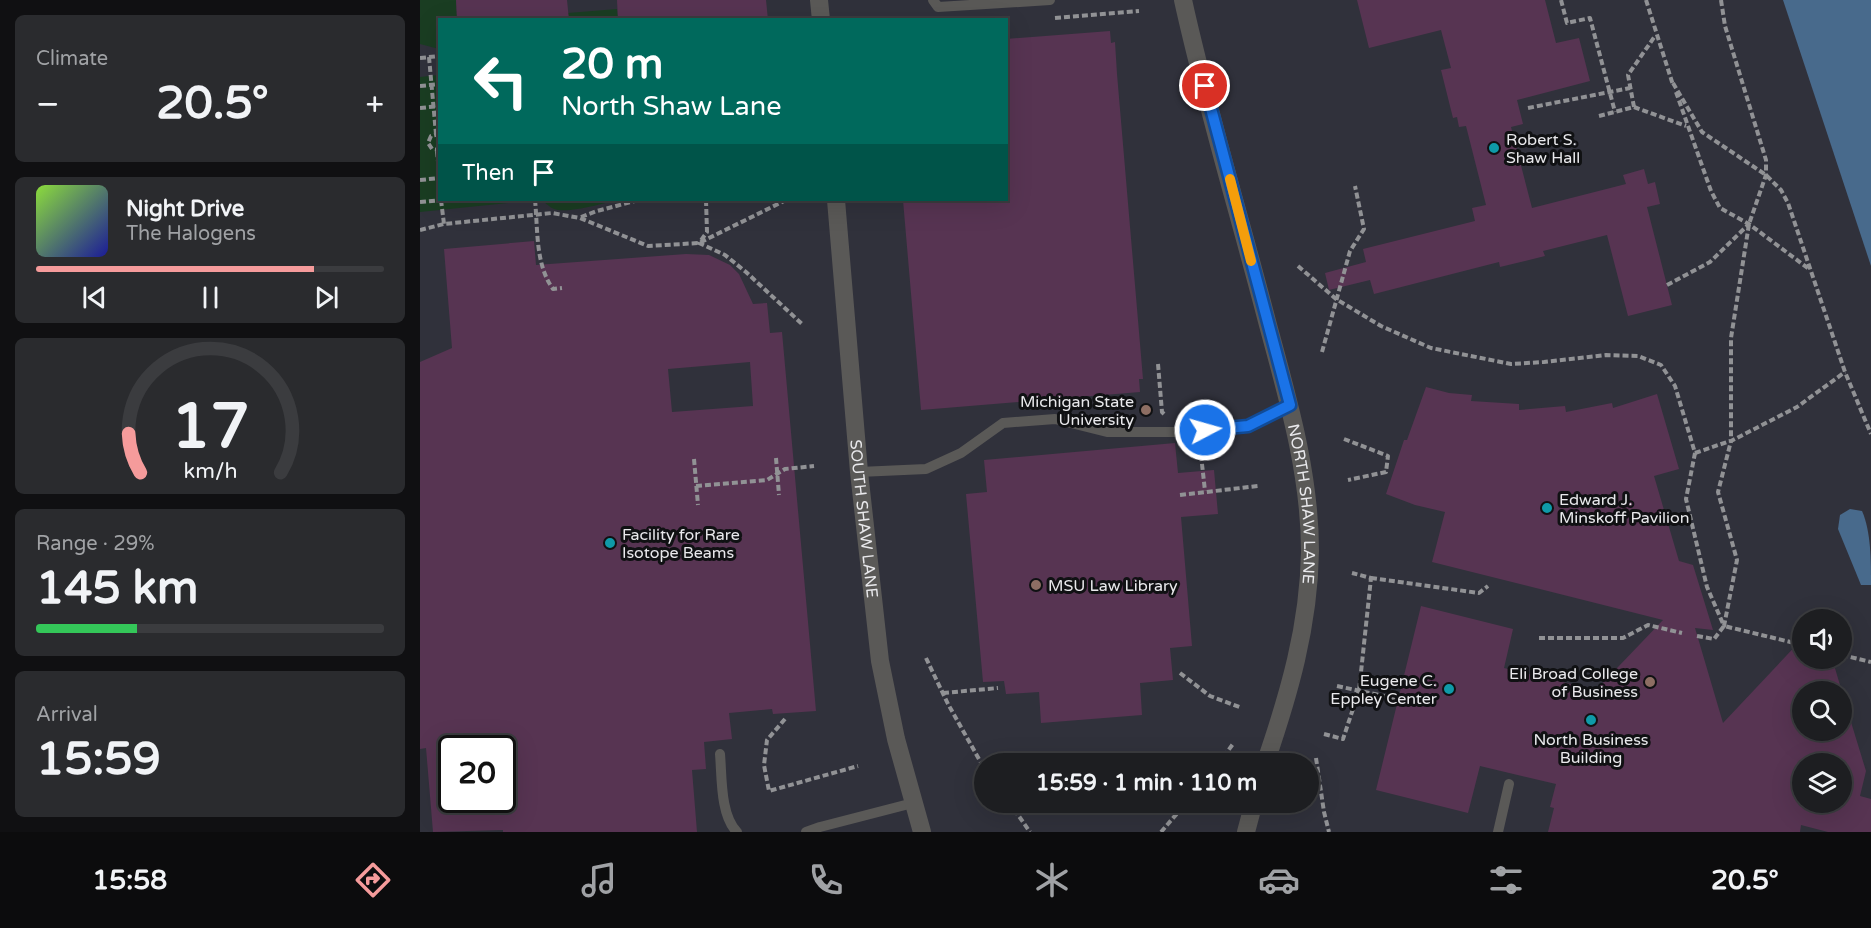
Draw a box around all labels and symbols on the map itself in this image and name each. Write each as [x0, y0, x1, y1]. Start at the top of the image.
pin [1179, 60, 1230, 111]
place label: Robert S. Shaw Hall [1506, 130, 1580, 168]
marker: Robert S. Shaw Hall [1487, 141, 1501, 155]
place label: Michigan State University [1020, 392, 1134, 430]
position arrow [1173, 398, 1237, 462]
marker: Michigan State University [1139, 403, 1153, 417]
street label: NORTH SHAW LANE [1283, 422, 1319, 585]
street label: SOUTH SHAW LANE [845, 439, 882, 599]
place label: Edward J. Minskoff Pavilion [1559, 490, 1690, 528]
marker: Edward J. Minskoff Pavilion [1540, 501, 1554, 515]
place label: Facility for Rare Isotope Beams [622, 525, 740, 563]
marker: Facility for Rare Isotope Beams [603, 536, 617, 550]
place label: MSU Law Library [1048, 576, 1178, 596]
marker: MSU Law Library [1029, 578, 1043, 592]
place label: Eli Broad College of Business [1509, 664, 1638, 702]
place label: Eugene C. Eppley Center [1330, 671, 1438, 709]
marker: Eli Broad College of Business [1643, 675, 1657, 689]
marker: Eugene C. Eppley Center [1442, 682, 1456, 696]
marker: North Business Building [1584, 713, 1598, 727]
place label: North Business Building [1533, 730, 1649, 768]
speed limit sign: 20 [438, 735, 516, 813]

